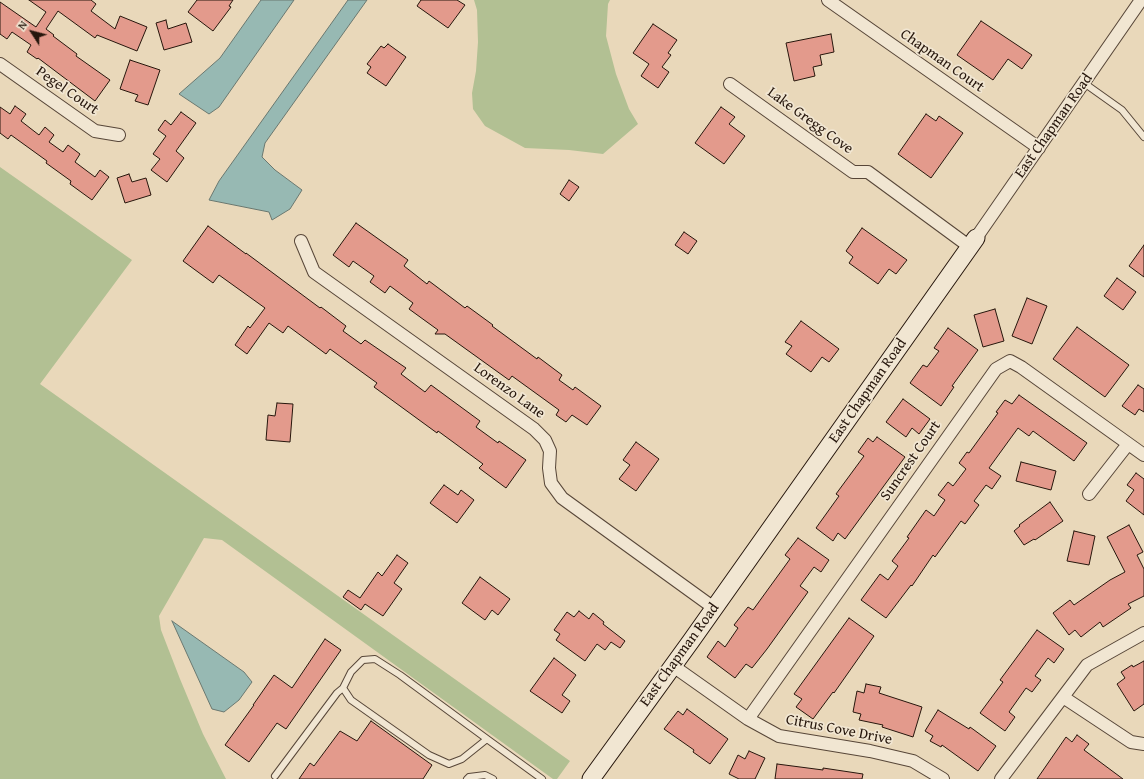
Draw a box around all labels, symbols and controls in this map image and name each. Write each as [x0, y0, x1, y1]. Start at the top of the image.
north arrow [12, 12, 52, 52]
text: N [14, 17, 31, 33]
street label: Chapman Court [897, 25, 987, 97]
street label: Pegel Court [32, 63, 102, 119]
street label: East Chapman Road [1011, 70, 1097, 182]
street label: Lake Gregg Cove [764, 84, 856, 158]
street label: East Chapman Road [825, 335, 911, 447]
street label: Lorenzo Lane [470, 359, 548, 423]
street label: Suncrest Court [877, 418, 945, 504]
street label: East Chapman Road [636, 600, 724, 710]
street label: Citrus Cove Drive [784, 711, 894, 749]

